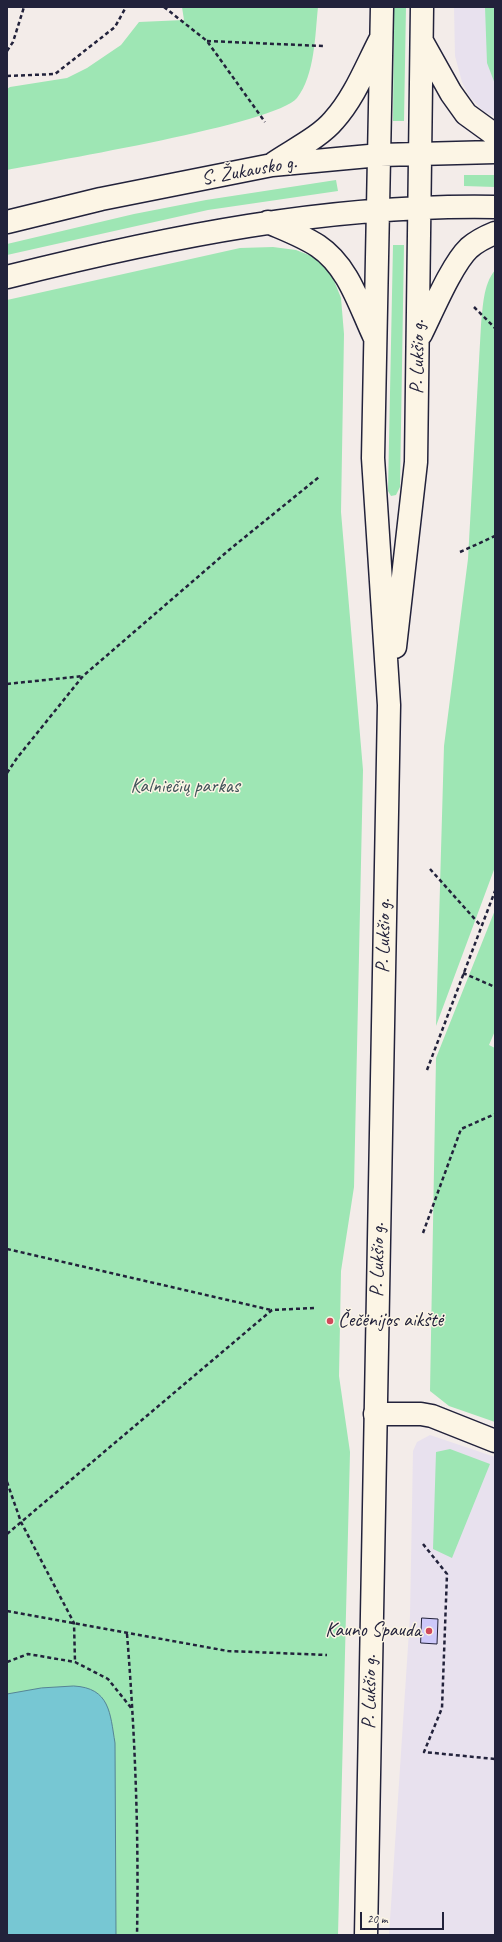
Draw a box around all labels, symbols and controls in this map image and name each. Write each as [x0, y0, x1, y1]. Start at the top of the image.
street label: S. Žukausko g. [199, 151, 299, 191]
street label: P. Lukšio g. [405, 320, 431, 394]
park label: Kalniečių parkas [130, 775, 240, 799]
street label: P. Lukšio g. [371, 899, 397, 973]
street label: P. Lukšio g. [365, 1223, 391, 1297]
place label: Čečėnijos aikštė [338, 1309, 443, 1333]
marker: Čečėnijos aikštė [325, 1316, 335, 1326]
place label: Kauno Spauda [325, 1619, 421, 1643]
marker: Kauno Spauda [424, 1626, 434, 1636]
street label: P. Lukšio g. [357, 1655, 383, 1729]
scale bar [362, 1904, 446, 1930]
text: 20 m [367, 1911, 387, 1927]

